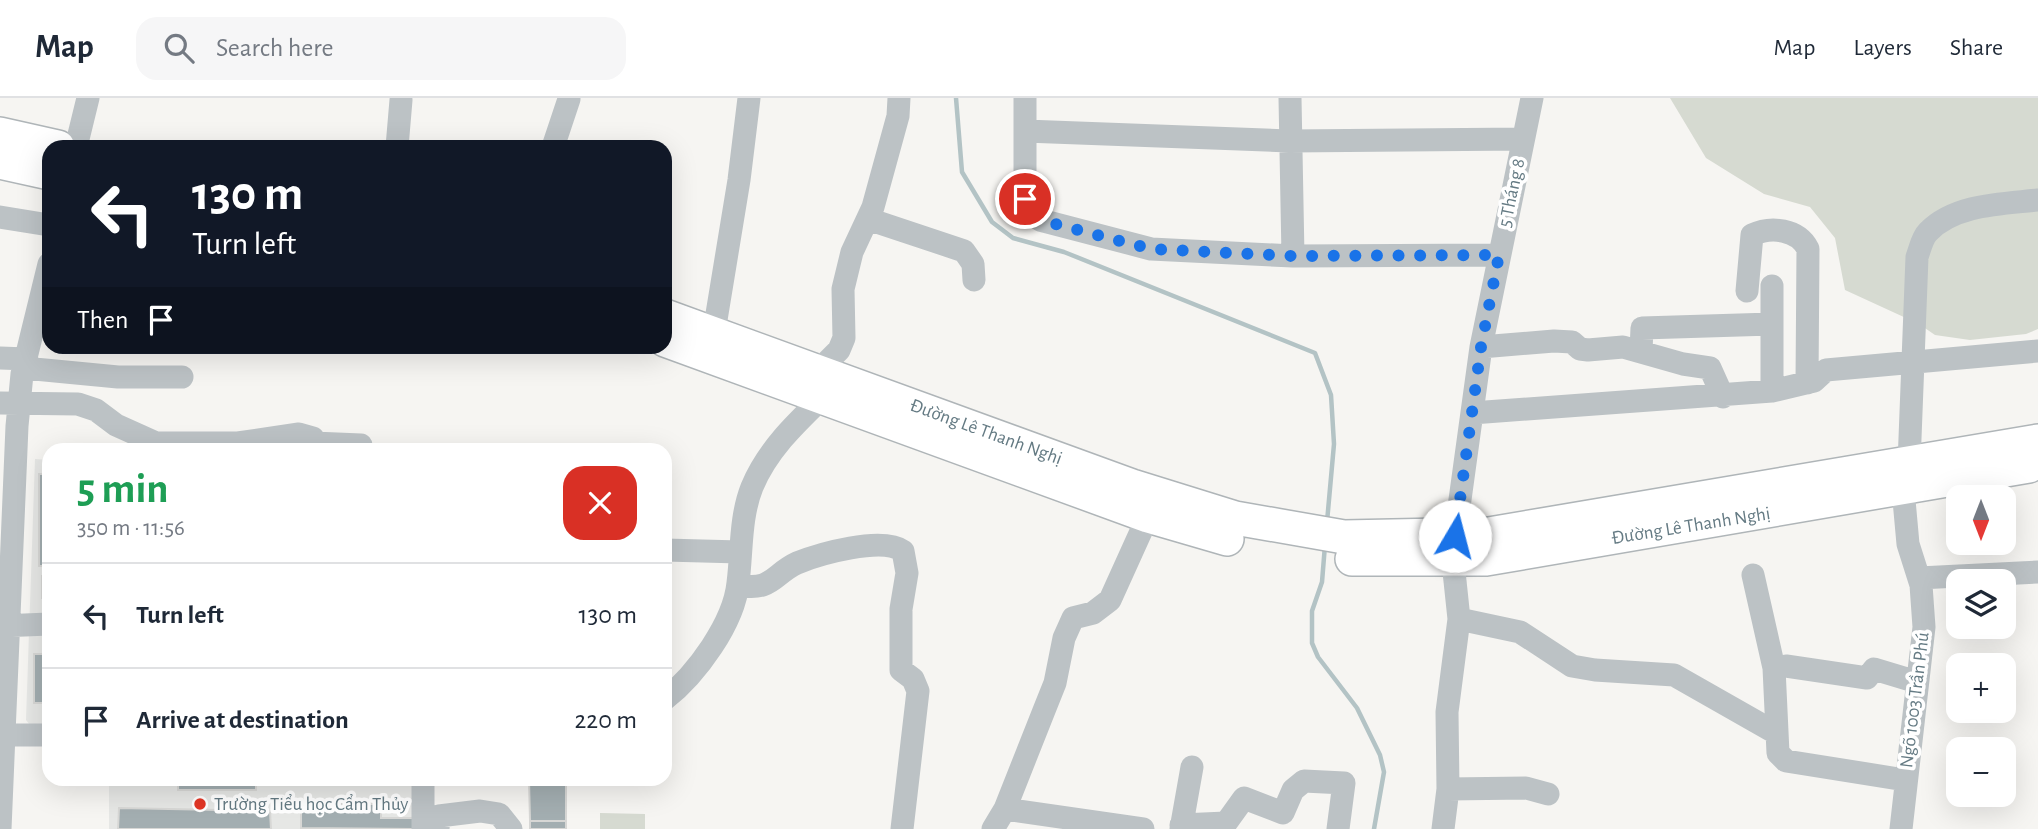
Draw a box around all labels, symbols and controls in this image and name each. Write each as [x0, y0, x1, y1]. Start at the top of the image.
search box [136, 17, 626, 80]
icon: search [160, 29, 198, 67]
text: Map [35, 31, 94, 64]
text: Search here [216, 35, 334, 61]
text: Map [1773, 36, 1815, 60]
text: Layers [1853, 36, 1912, 60]
text: Share [1950, 36, 2003, 60]
street label: 5 Tháng 8 [1495, 157, 1529, 229]
icon: left [77, 168, 168, 259]
pin [995, 169, 1055, 229]
text: 130 m [192, 170, 303, 219]
icon: arrive [1006, 180, 1044, 218]
text: Turn left [192, 228, 296, 260]
icon: arrive [142, 301, 180, 339]
text: Then [77, 307, 128, 333]
street label: Đường Lê Thanh Nghị [907, 396, 1065, 468]
button: close [563, 466, 637, 540]
text: 5 min [77, 468, 169, 510]
north arrow [1946, 485, 2016, 555]
map controls [1946, 485, 2016, 807]
position arrow [1418, 499, 1492, 573]
street label: Đường Lê Thanh Nghị [1610, 504, 1772, 548]
text: 350 m · 11:56 [77, 517, 185, 540]
button: layers [1946, 569, 2016, 639]
icon: left [77, 597, 115, 635]
text: Turn left [136, 602, 224, 628]
text: 130 m [579, 602, 637, 628]
street label: Ngõ 1003 Trần Phú [1897, 631, 1933, 769]
button: + [1946, 653, 2016, 723]
icon: arrive [77, 702, 115, 740]
text: Arrive at destination [136, 707, 349, 733]
text: 220 m [575, 707, 637, 733]
button: − [1946, 737, 2016, 807]
place label: Trường Tiểu học Cẩm Thủy [214, 794, 408, 814]
marker: Trường Tiểu học Cẩm Thủy [192, 796, 208, 812]

